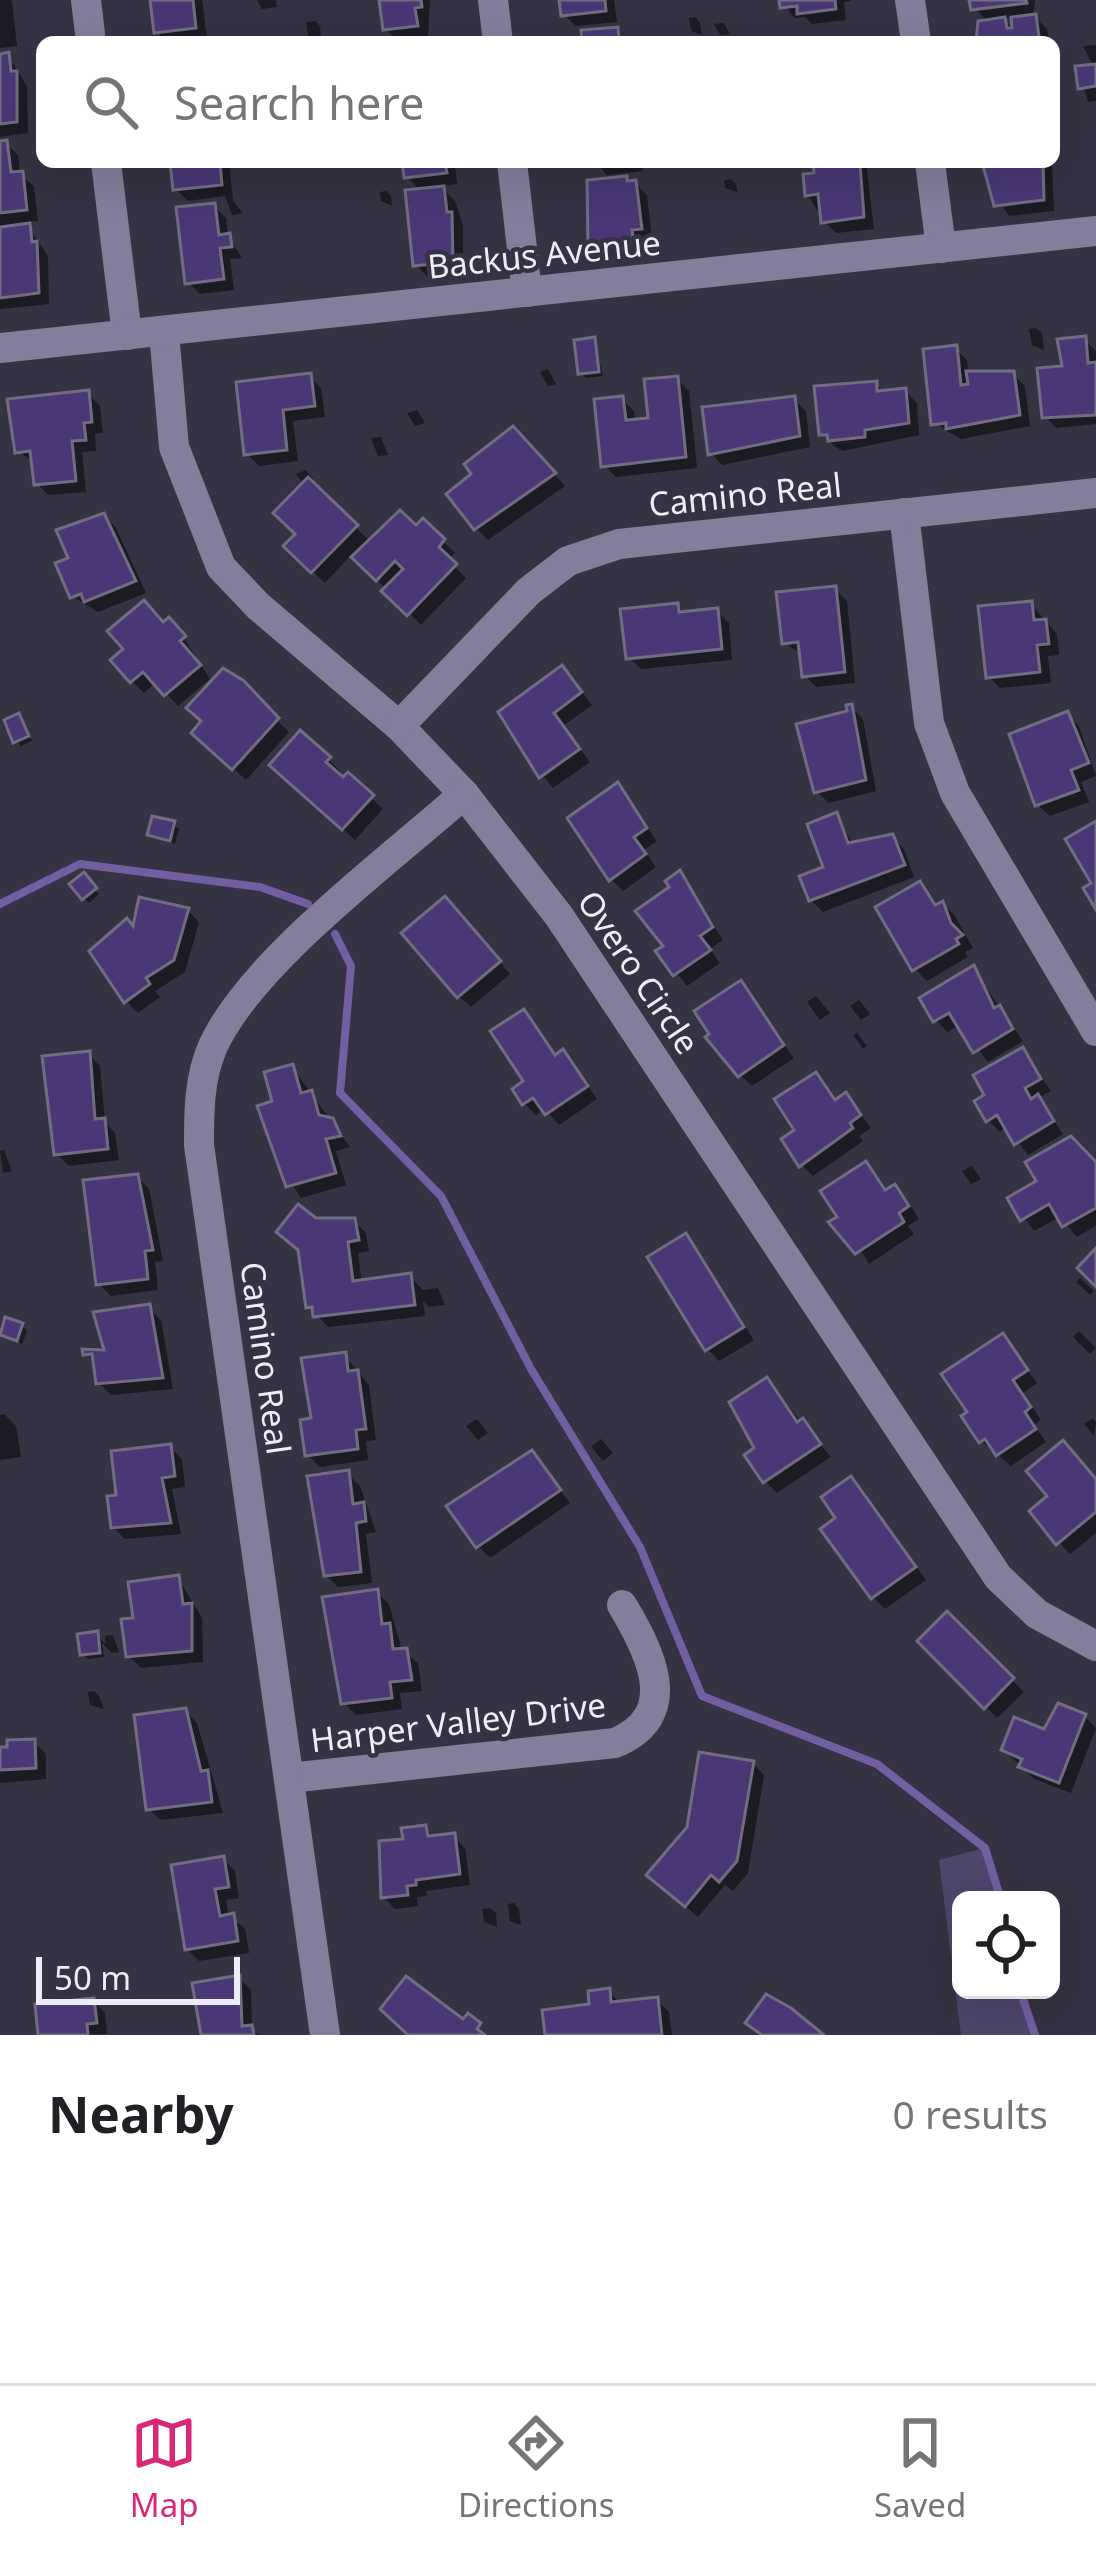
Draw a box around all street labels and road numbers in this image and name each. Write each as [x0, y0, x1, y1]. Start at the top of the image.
street label: Backus Avenue [425, 219, 663, 289]
street label: Camino Real [646, 461, 844, 527]
street label: Overo Circle [568, 882, 710, 1062]
street label: Camino Real [230, 1259, 302, 1457]
street label: Harper Valley Drive [308, 1682, 608, 1762]

